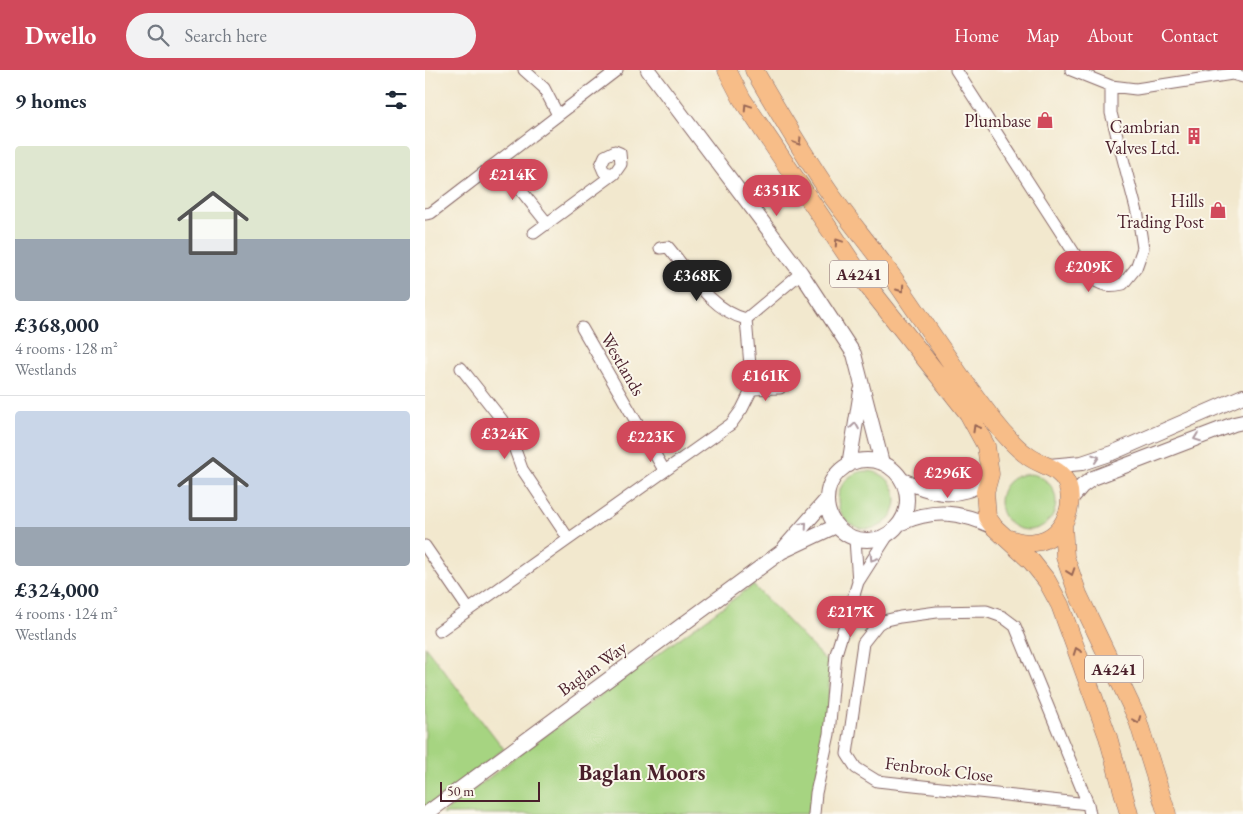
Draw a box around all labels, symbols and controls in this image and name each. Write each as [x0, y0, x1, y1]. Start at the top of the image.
search box [126, 13, 476, 58]
text: Dwello [25, 20, 96, 51]
icon: search [144, 21, 172, 49]
text: Search here [184, 23, 267, 48]
text: Home [954, 24, 999, 47]
text: Map [1027, 24, 1059, 47]
text: About [1087, 24, 1133, 47]
text: Contact [1161, 24, 1218, 47]
icon: filters [382, 86, 410, 114]
text: 9 homes [15, 87, 87, 114]
one-way arrow [744, 103, 753, 113]
place label: Plumbase [964, 109, 1031, 132]
shop icon: Plumbase [1035, 110, 1055, 130]
place label: Cambrian Valves Ltd. [1105, 115, 1180, 159]
building icon: Cambrian Valves Ltd. [1184, 126, 1204, 146]
one-way arrow [791, 136, 801, 145]
pin: £214K [478, 158, 548, 201]
text: £214K [490, 164, 536, 185]
pin: £351K [742, 174, 812, 217]
icon: home [168, 178, 258, 268]
text: £351K [754, 180, 800, 201]
place label: Hills Trading Post [1117, 189, 1204, 233]
shop icon: Hills Trading Post [1208, 200, 1228, 220]
one-way arrow [835, 238, 844, 248]
pin: £209K [1054, 250, 1124, 293]
text: £209K [1066, 256, 1112, 277]
pin: £368K [662, 260, 732, 302]
road number: A4241 [830, 260, 888, 288]
text: £368K [674, 265, 720, 286]
one-way arrow [895, 283, 904, 293]
text: £368,000 [15, 311, 99, 338]
street label: Westlands [596, 328, 650, 400]
text: 4 rooms · 128 m² [15, 338, 118, 359]
text: Westlands [15, 359, 76, 380]
pin: £161K [731, 360, 801, 402]
text: £161K [743, 365, 789, 386]
pin: £324K [470, 418, 540, 460]
pin: £223K [616, 420, 686, 463]
one-way arrow [850, 421, 860, 430]
text: £324K [482, 423, 528, 444]
one-way arrow [973, 425, 983, 434]
text: £223K [628, 426, 674, 447]
one-way arrow [1193, 432, 1202, 442]
icon: home [168, 444, 258, 534]
one-way arrow [1092, 454, 1100, 464]
pin: £296K [913, 456, 983, 499]
text: £296K [925, 462, 971, 483]
one-way arrow [798, 522, 807, 531]
one-way arrow [870, 553, 879, 562]
one-way arrow [1065, 567, 1075, 576]
text: £324,000 [15, 576, 99, 603]
pin: £217K [816, 596, 886, 638]
text: £217K [828, 601, 874, 622]
text: 4 rooms · 124 m² [15, 603, 118, 624]
text: Westlands [15, 624, 76, 645]
street label: Baglan Way [553, 635, 631, 701]
one-way arrow [1073, 647, 1083, 656]
road number: A4241 [1085, 656, 1143, 682]
one-way arrow [1131, 715, 1141, 724]
street label: Fenbrook Close [884, 751, 994, 787]
district label: Baglan Moors [579, 758, 706, 787]
scale bar [440, 779, 540, 802]
text: 50 m [447, 782, 474, 800]

